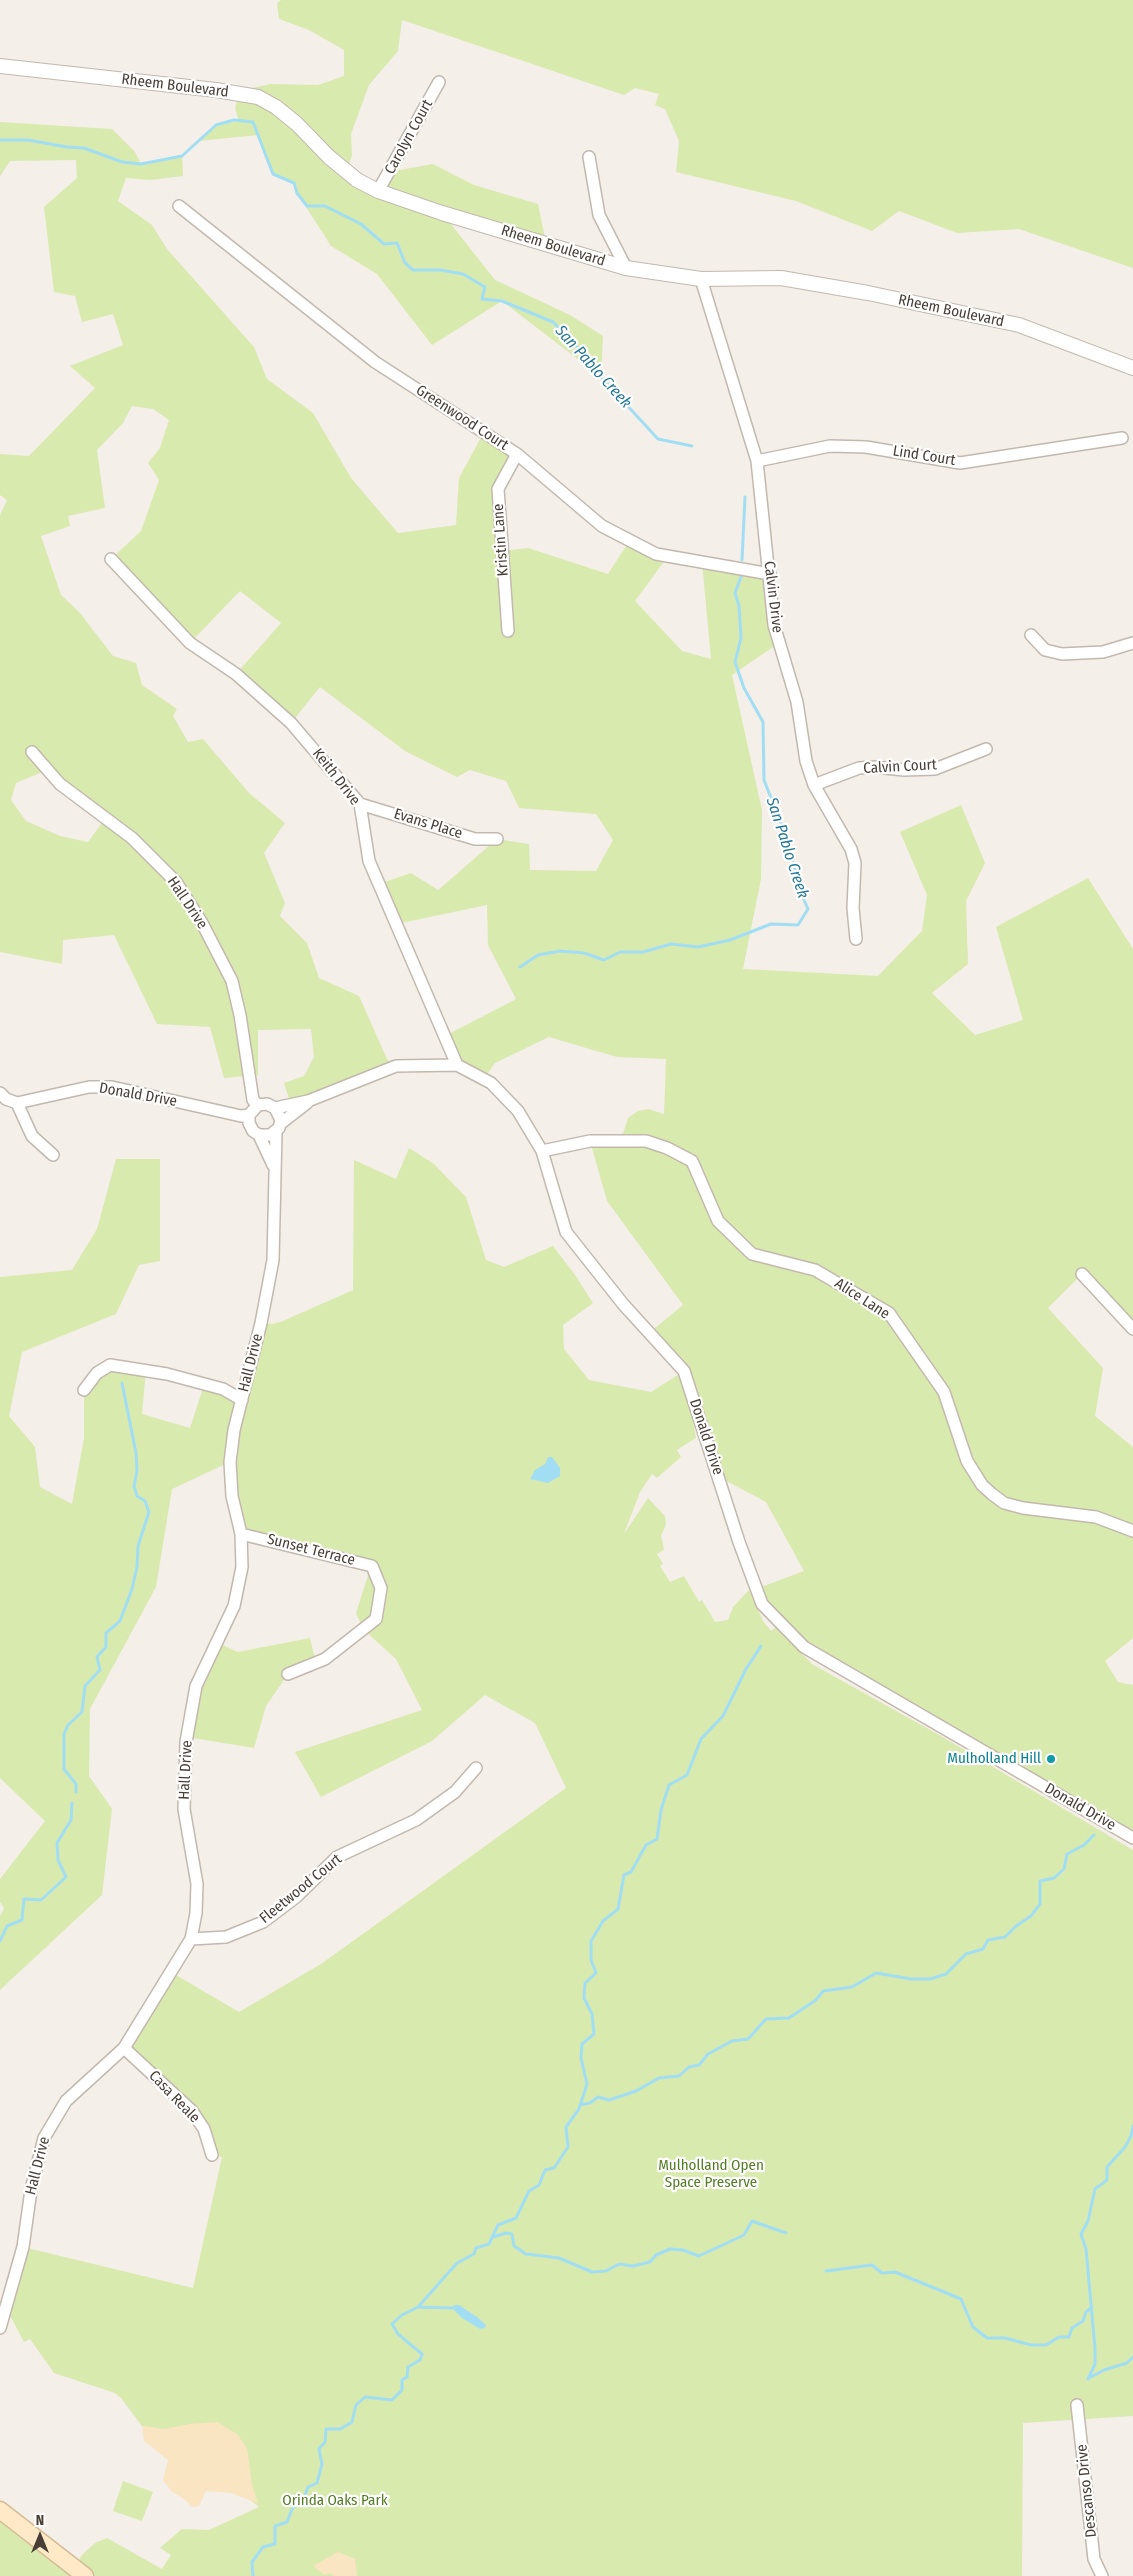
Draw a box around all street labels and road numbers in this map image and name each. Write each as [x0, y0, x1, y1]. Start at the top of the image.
street label: Rheem Boulevard [120, 70, 230, 102]
street label: Carolyn Court [381, 96, 437, 178]
street label: Rheem Boulevard [499, 222, 607, 270]
street label: Rheem Boulevard [896, 291, 1006, 331]
street label: Greenwood Court [412, 381, 512, 455]
street label: Lind Court [891, 442, 957, 470]
street label: Kristin Lane [489, 503, 513, 577]
street label: Calvin Drive [760, 560, 786, 634]
street label: Keith Drive [308, 745, 364, 809]
street label: Calvin Court [863, 756, 937, 778]
street label: Evans Place [391, 805, 465, 843]
street label: Hall Drive [163, 873, 211, 933]
street label: Donald Drive [98, 1079, 178, 1111]
street label: Alice Lane [831, 1275, 893, 1323]
street label: Hall Drive [235, 1332, 267, 1394]
street label: Donald Drive [685, 1397, 727, 1477]
street label: Sunset Terrace [265, 1530, 357, 1570]
street label: Hall Drive [175, 1740, 197, 1800]
street label: Donald Drive [1041, 1779, 1119, 1835]
street label: Fleetwood Court [256, 1850, 346, 1928]
street label: Casa Reale [145, 2067, 203, 2127]
street label: Hall Drive [22, 2135, 54, 2197]
street label: Descanso Drive [1073, 2444, 1101, 2538]

